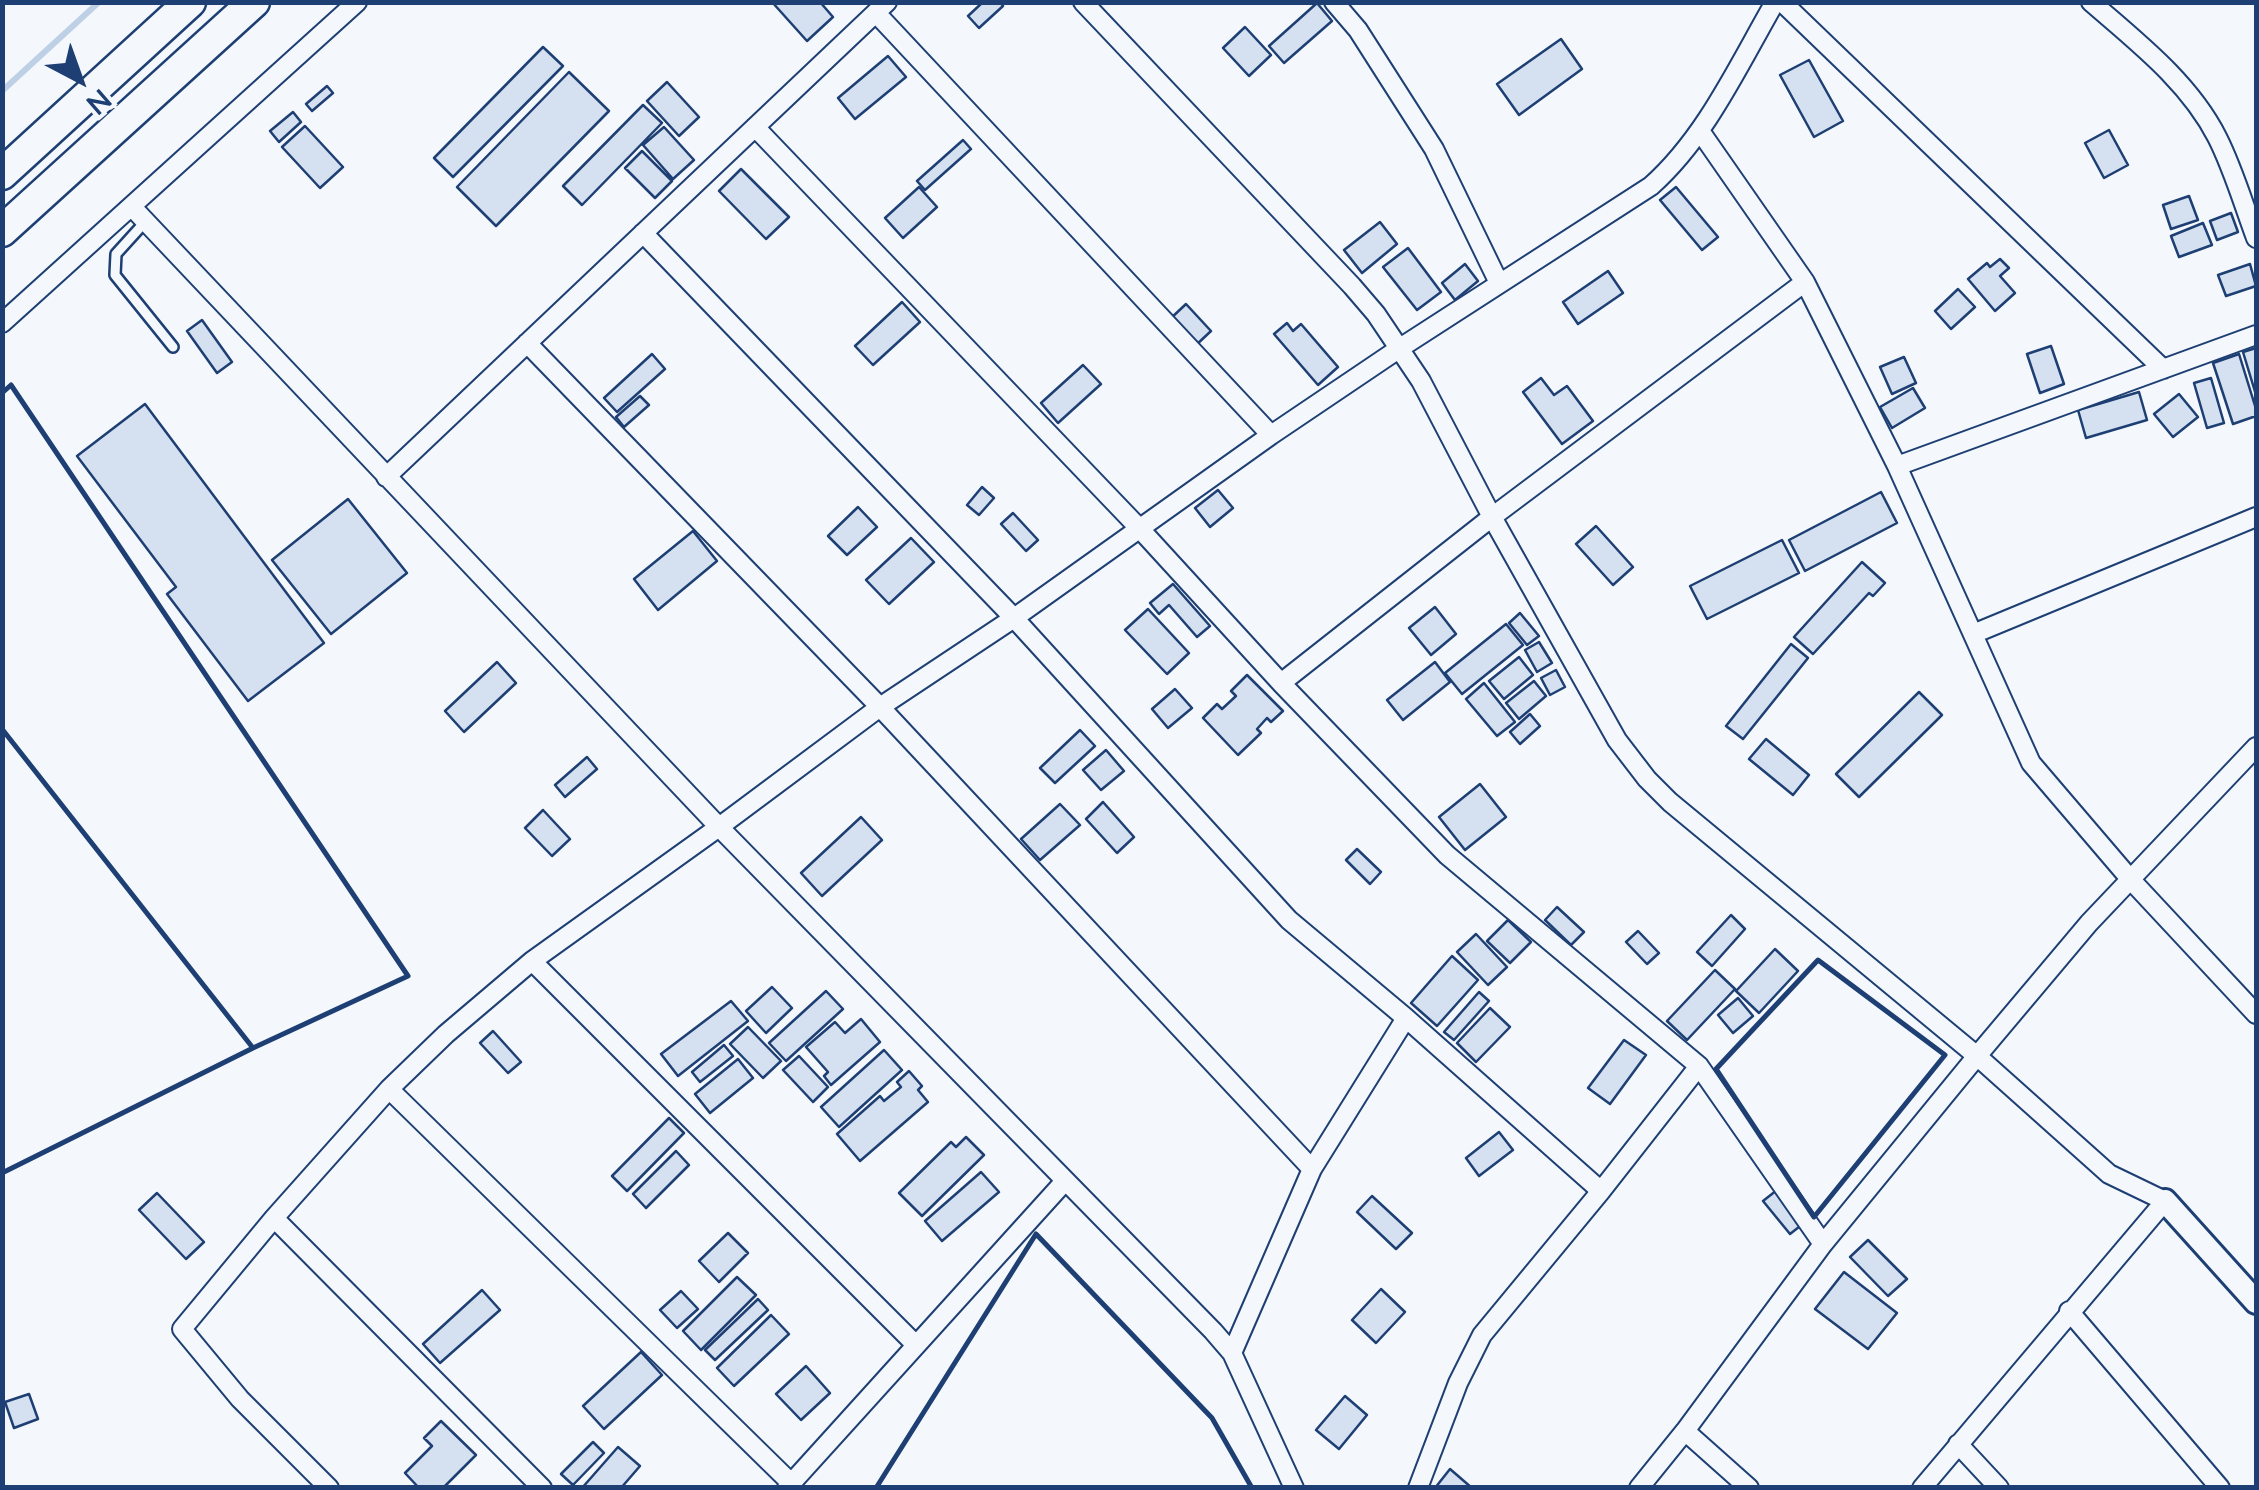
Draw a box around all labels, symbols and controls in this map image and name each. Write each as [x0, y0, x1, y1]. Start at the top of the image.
north arrow [30, 30, 130, 130]
text: N [80, 83, 119, 123]

